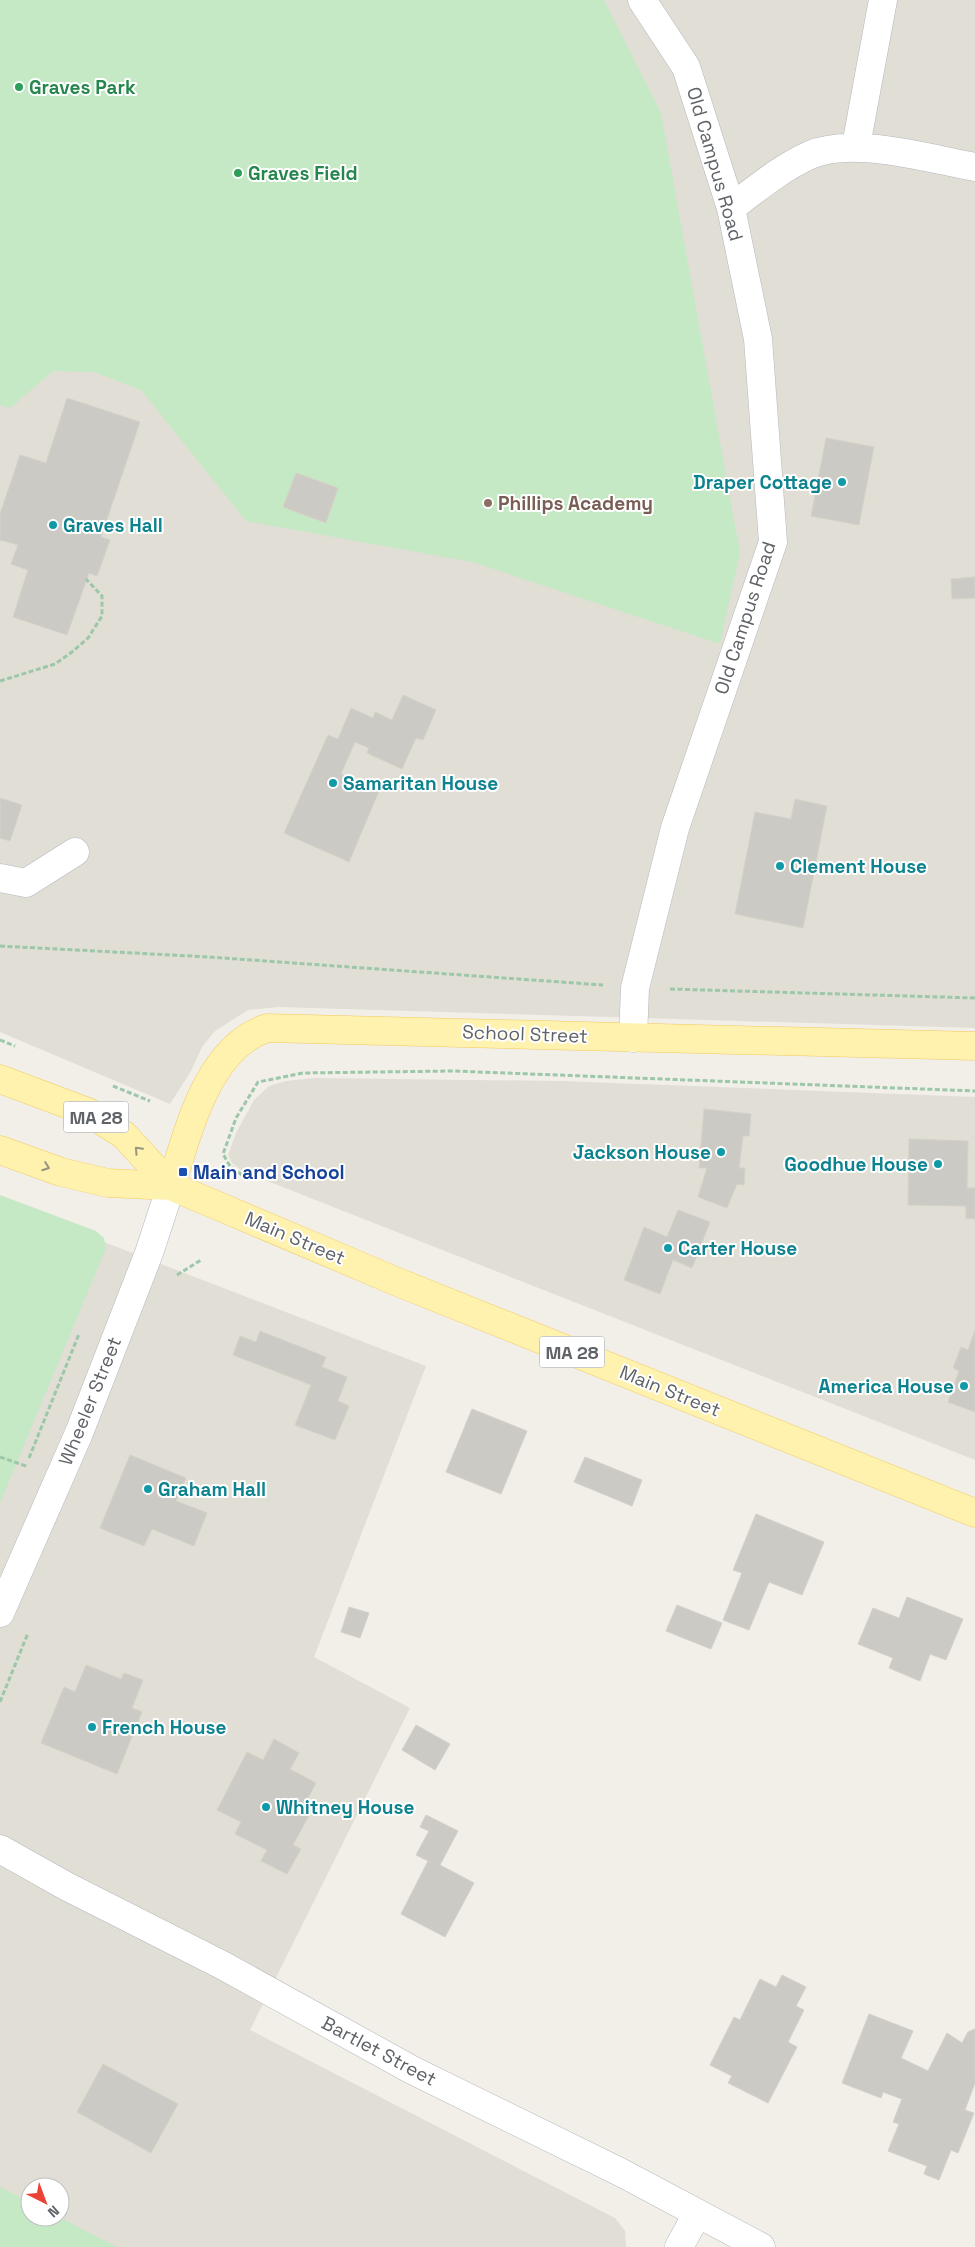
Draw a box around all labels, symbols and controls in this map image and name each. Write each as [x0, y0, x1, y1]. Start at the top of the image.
place label: Graves Park [29, 75, 136, 100]
marker: Graves Park [13, 81, 25, 93]
street label: Old Campus Road [681, 84, 749, 244]
place label: Graves Field [248, 161, 358, 186]
marker: Graves Field [232, 167, 244, 179]
place label: Draper Cottage [693, 470, 832, 495]
marker: Draper Cottage [836, 476, 848, 488]
place label: Phillips Academy [498, 491, 653, 516]
marker: Phillips Academy [482, 497, 494, 509]
place label: Graves Hall [63, 513, 163, 538]
marker: Graves Hall [47, 519, 59, 531]
street label: Old Campus Road [708, 538, 782, 698]
place label: Samaritan House [343, 771, 498, 796]
marker: Samaritan House [327, 777, 339, 789]
place label: Clement House [790, 854, 927, 879]
marker: Clement House [774, 860, 786, 872]
street label: School Street [462, 1019, 588, 1049]
road number: MA 28 [64, 1102, 128, 1132]
place label: Jackson House [573, 1140, 711, 1165]
marker: Jackson House [715, 1146, 727, 1158]
one-way arrow [135, 1147, 144, 1156]
place label: Goodhue House [784, 1152, 928, 1177]
marker: Goodhue House [932, 1158, 944, 1170]
place label: Main and School [193, 1160, 345, 1185]
one-way arrow [41, 1161, 49, 1171]
marker: Main and School [177, 1166, 189, 1178]
street label: Main Street [241, 1206, 349, 1270]
place label: Carter House [678, 1236, 797, 1261]
marker: Carter House [662, 1242, 674, 1254]
street label: Wheeler Street [53, 1333, 127, 1469]
road number: MA 28 [540, 1336, 604, 1368]
street label: Main Street [616, 1359, 724, 1423]
place label: America House [819, 1374, 954, 1399]
marker: America House [958, 1380, 970, 1392]
place label: Graham Hall [158, 1477, 266, 1502]
marker: Graham Hall [142, 1483, 154, 1495]
place label: French House [102, 1715, 226, 1740]
marker: French House [86, 1721, 98, 1733]
place label: Whitney House [276, 1795, 414, 1820]
marker: Whitney House [260, 1801, 272, 1813]
street label: Bartlet Street [317, 2010, 441, 2092]
north arrow [20, 2177, 70, 2227]
text: N [44, 2202, 63, 2221]

